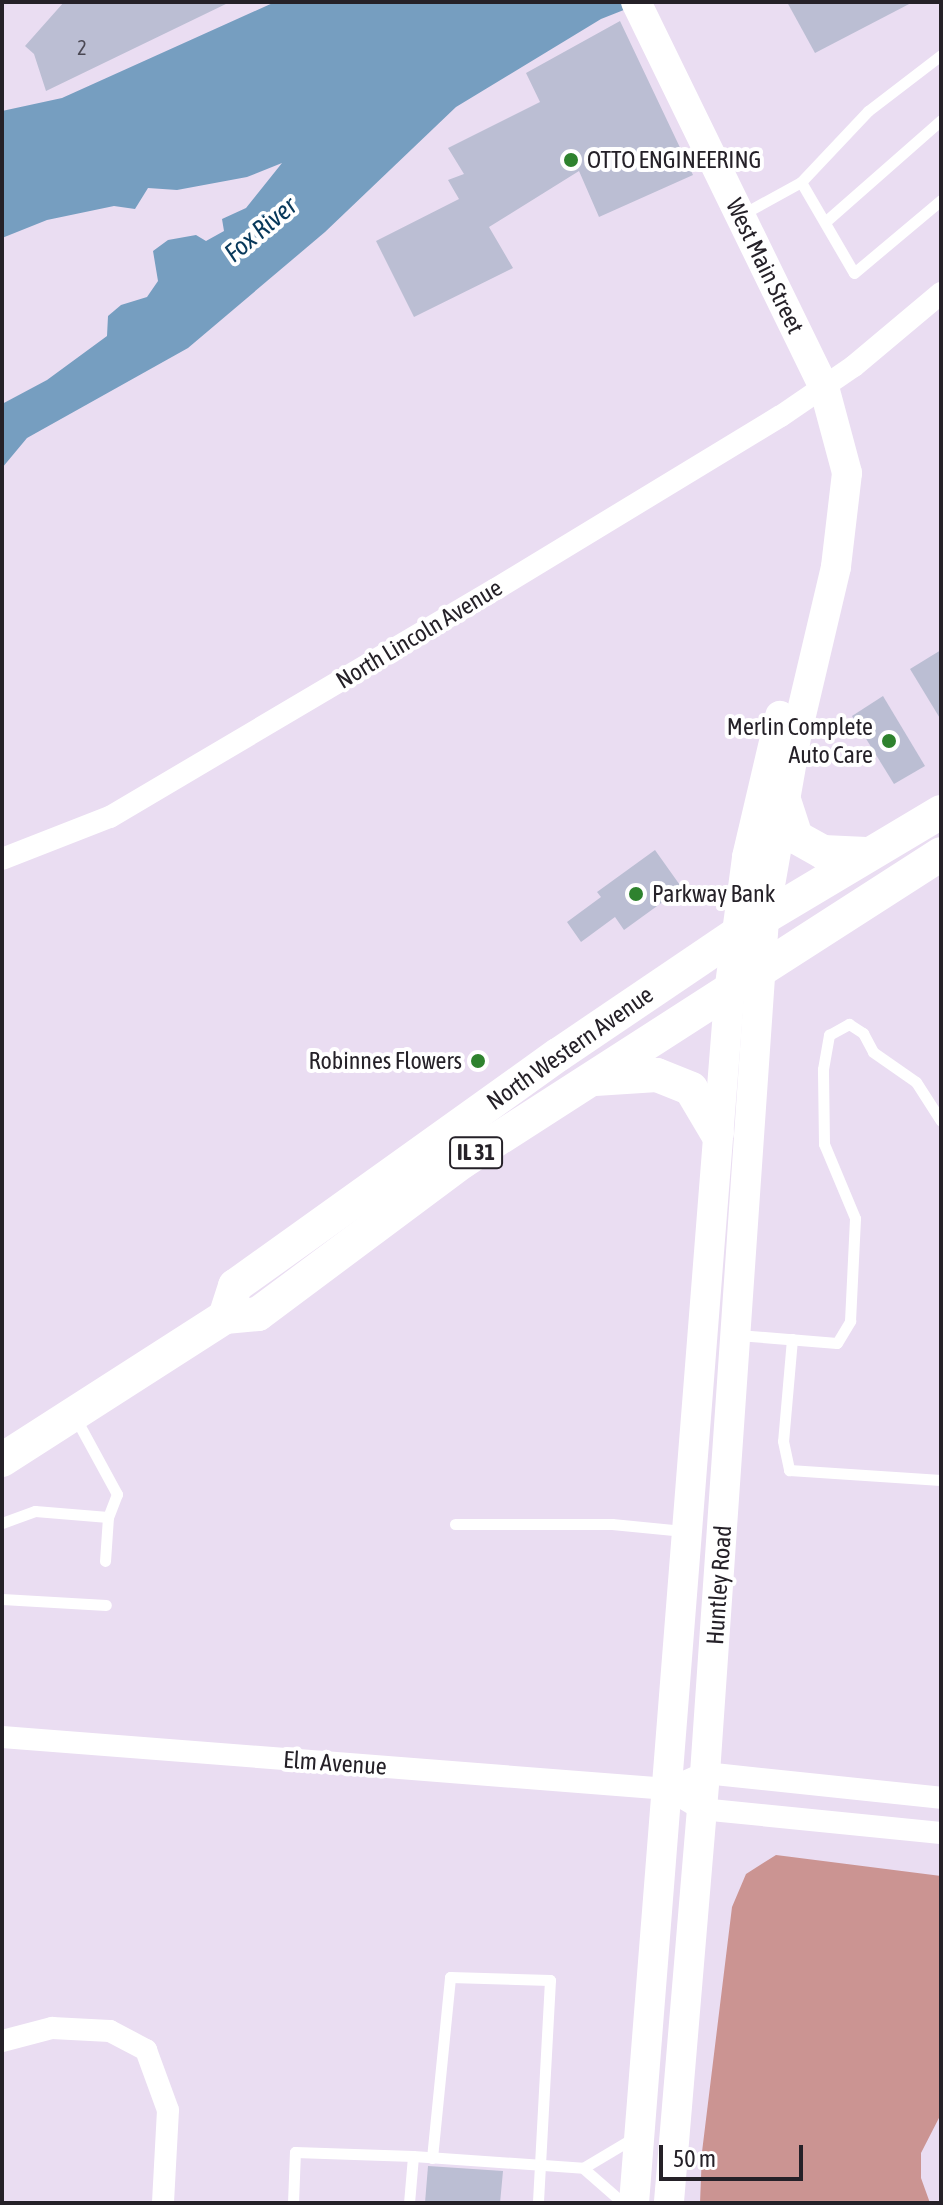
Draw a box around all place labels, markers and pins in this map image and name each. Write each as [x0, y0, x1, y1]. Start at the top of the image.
place label: OTTO ENGINEERING [587, 146, 761, 174]
marker: OTTO ENGINEERING [562, 151, 580, 169]
place label: Merlin Complete Auto Care [727, 713, 873, 769]
marker: Merlin Complete Auto Care [880, 732, 898, 750]
place label: Parkway Bank [652, 880, 775, 908]
marker: Parkway Bank [627, 885, 645, 903]
place label: Robinnes Flowers [309, 1047, 462, 1075]
marker: Robinnes Flowers [469, 1052, 487, 1070]

